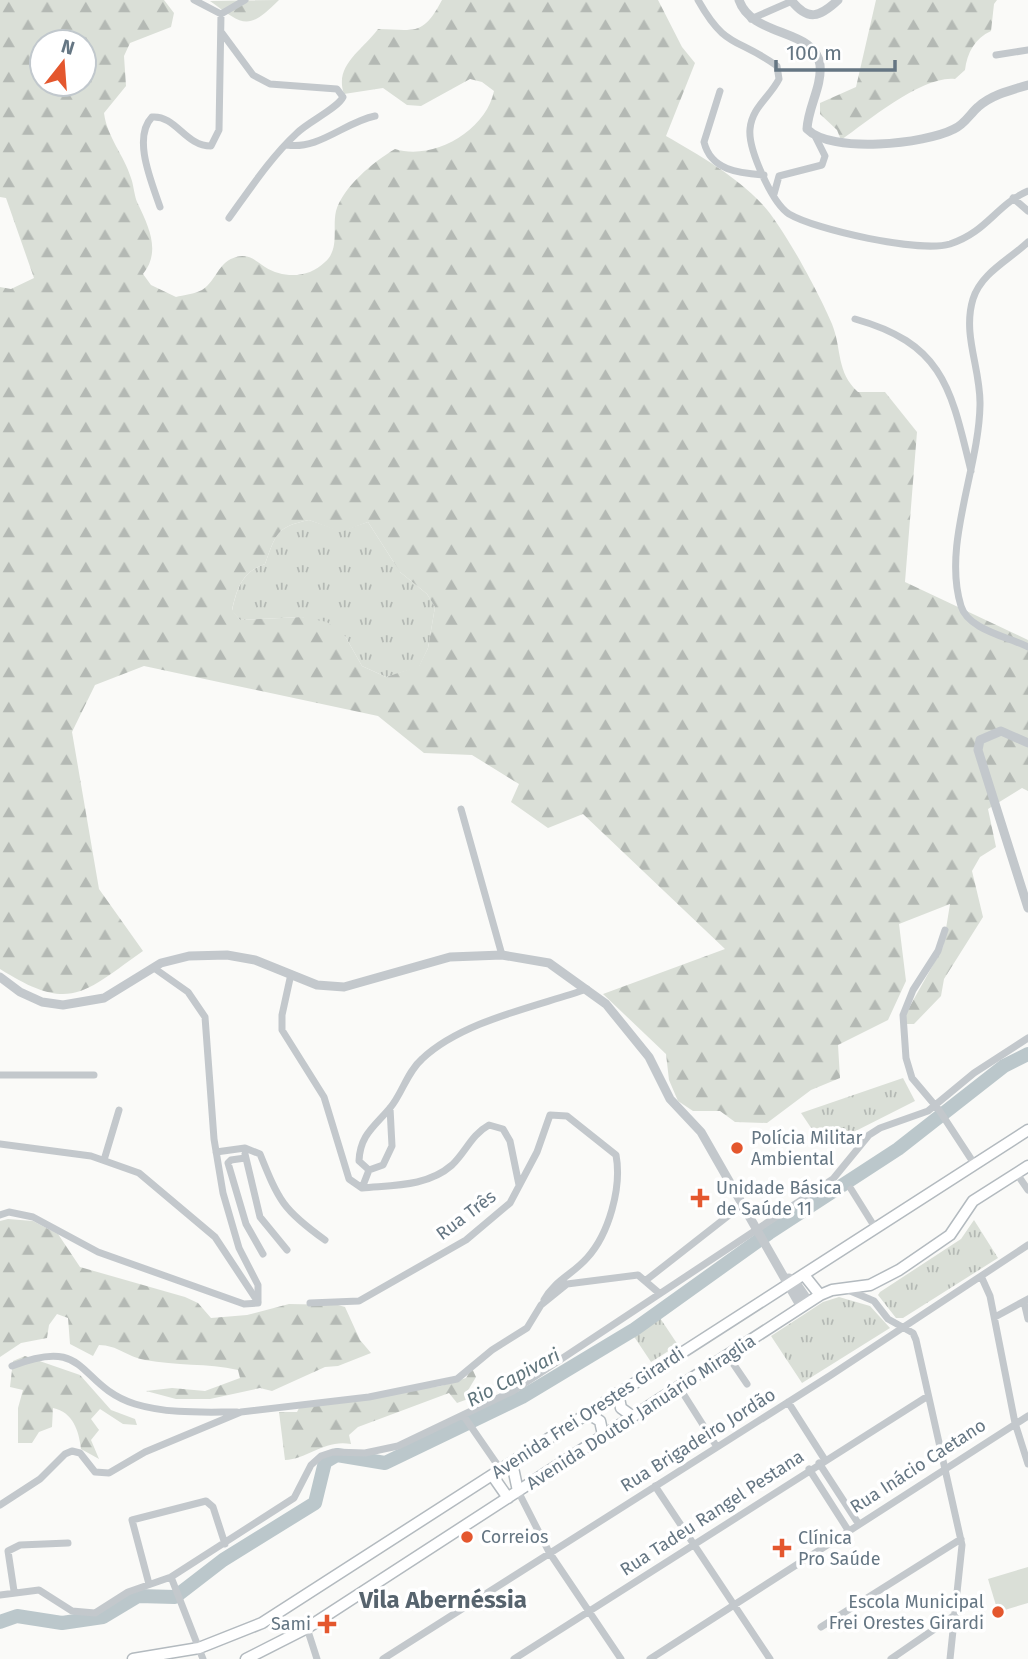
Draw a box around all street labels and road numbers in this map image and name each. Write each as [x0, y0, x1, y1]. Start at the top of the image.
street label: Rua Três [432, 1185, 500, 1245]
street label: Avenida Doutor Januário Miraglia [522, 1330, 760, 1494]
street label: Avenida Frei Orestes Girardi [488, 1342, 688, 1484]
street label: Rua Brigadeiro Jordão [616, 1383, 780, 1497]
street label: Rua Inácio Caetano [846, 1414, 990, 1518]
street label: Rua Tadeu Rangel Pestana [616, 1445, 808, 1581]

